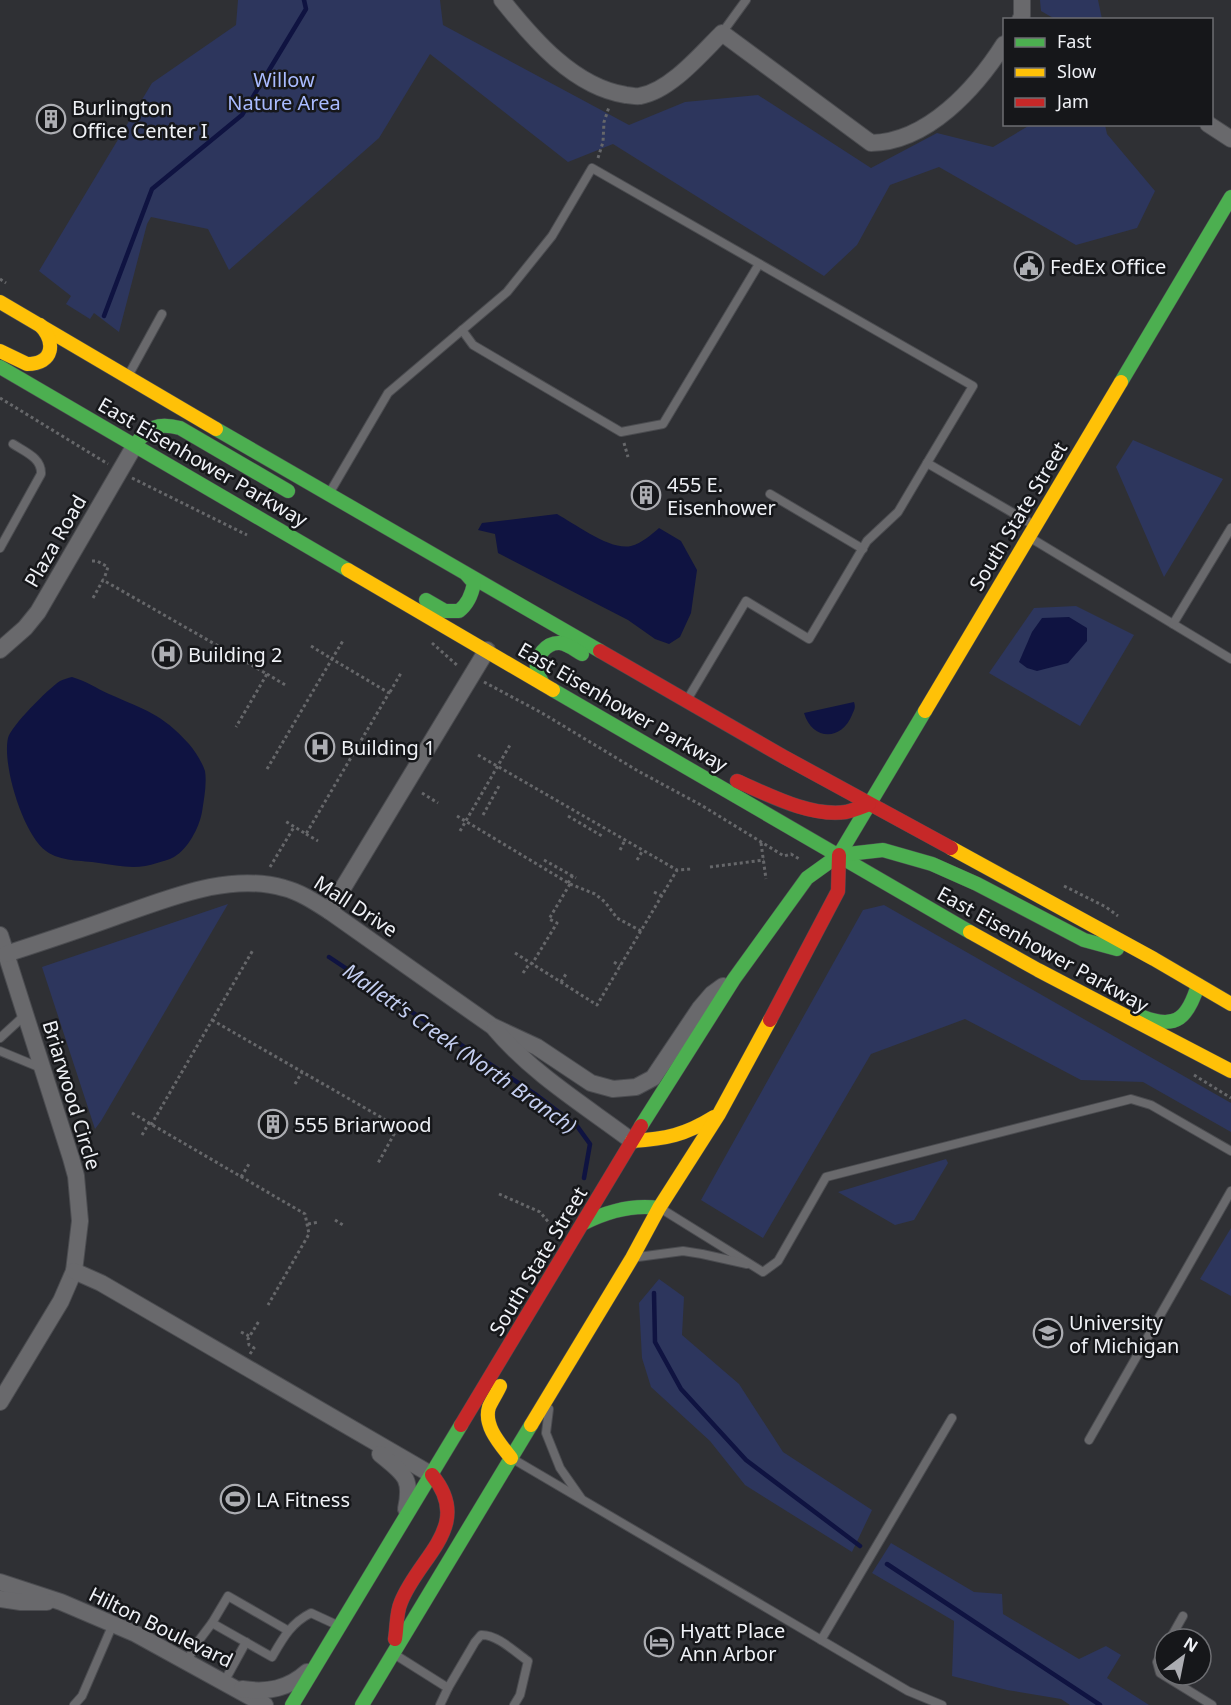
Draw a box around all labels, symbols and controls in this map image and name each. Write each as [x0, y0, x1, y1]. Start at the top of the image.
legend [1003, 18, 1213, 126]
text: Fast [1057, 29, 1092, 53]
text: Slow [1057, 59, 1096, 83]
park label: Willow Nature Area [227, 66, 341, 116]
text: Jam [1055, 89, 1089, 113]
place label: Burlington Office Center I [72, 94, 208, 144]
building icon: Burlington Office Center I [35, 103, 67, 135]
public building icon: FedEx Office [1013, 250, 1045, 282]
place label: FedEx Office [1050, 253, 1166, 280]
street label: East Eisenhower Parkway [93, 391, 313, 534]
street label: South State Street [963, 437, 1073, 595]
place label: 455 E. Eisenhower [667, 471, 776, 521]
building icon: 455 E. Eisenhower [630, 479, 662, 511]
street label: Plaza Road [18, 490, 92, 592]
street label: East Eisenhower Parkway [513, 636, 733, 779]
hospital icon: Building 2 [151, 638, 183, 670]
place label: Building 2 [188, 641, 282, 668]
hospital icon: Building 1 [304, 731, 336, 763]
place label: Building 1 [341, 734, 435, 761]
street label: Mall Drive [309, 869, 403, 943]
street label: East Eisenhower Parkway [932, 880, 1154, 1019]
water label: Mallett's Creek (North Branch) [338, 957, 582, 1139]
street label: Briarwood Circle [36, 1017, 108, 1173]
building icon: 555 Briarwood [257, 1108, 289, 1140]
place label: 555 Briarwood [294, 1111, 432, 1138]
street label: South State Street [483, 1182, 593, 1340]
place label: University of Michigan [1069, 1309, 1179, 1359]
school or university icon: University of Michigan [1032, 1317, 1064, 1349]
sports icon: LA Fitness [219, 1483, 251, 1515]
place label: LA Fitness [256, 1486, 350, 1513]
street label: Hilton Boulevard [84, 1580, 238, 1674]
place label: Hyatt Place Ann Arbor [680, 1617, 785, 1667]
hotel icon: Hyatt Place Ann Arbor [643, 1626, 675, 1658]
north arrow [1153, 1627, 1213, 1687]
text: N [1180, 1632, 1202, 1657]

